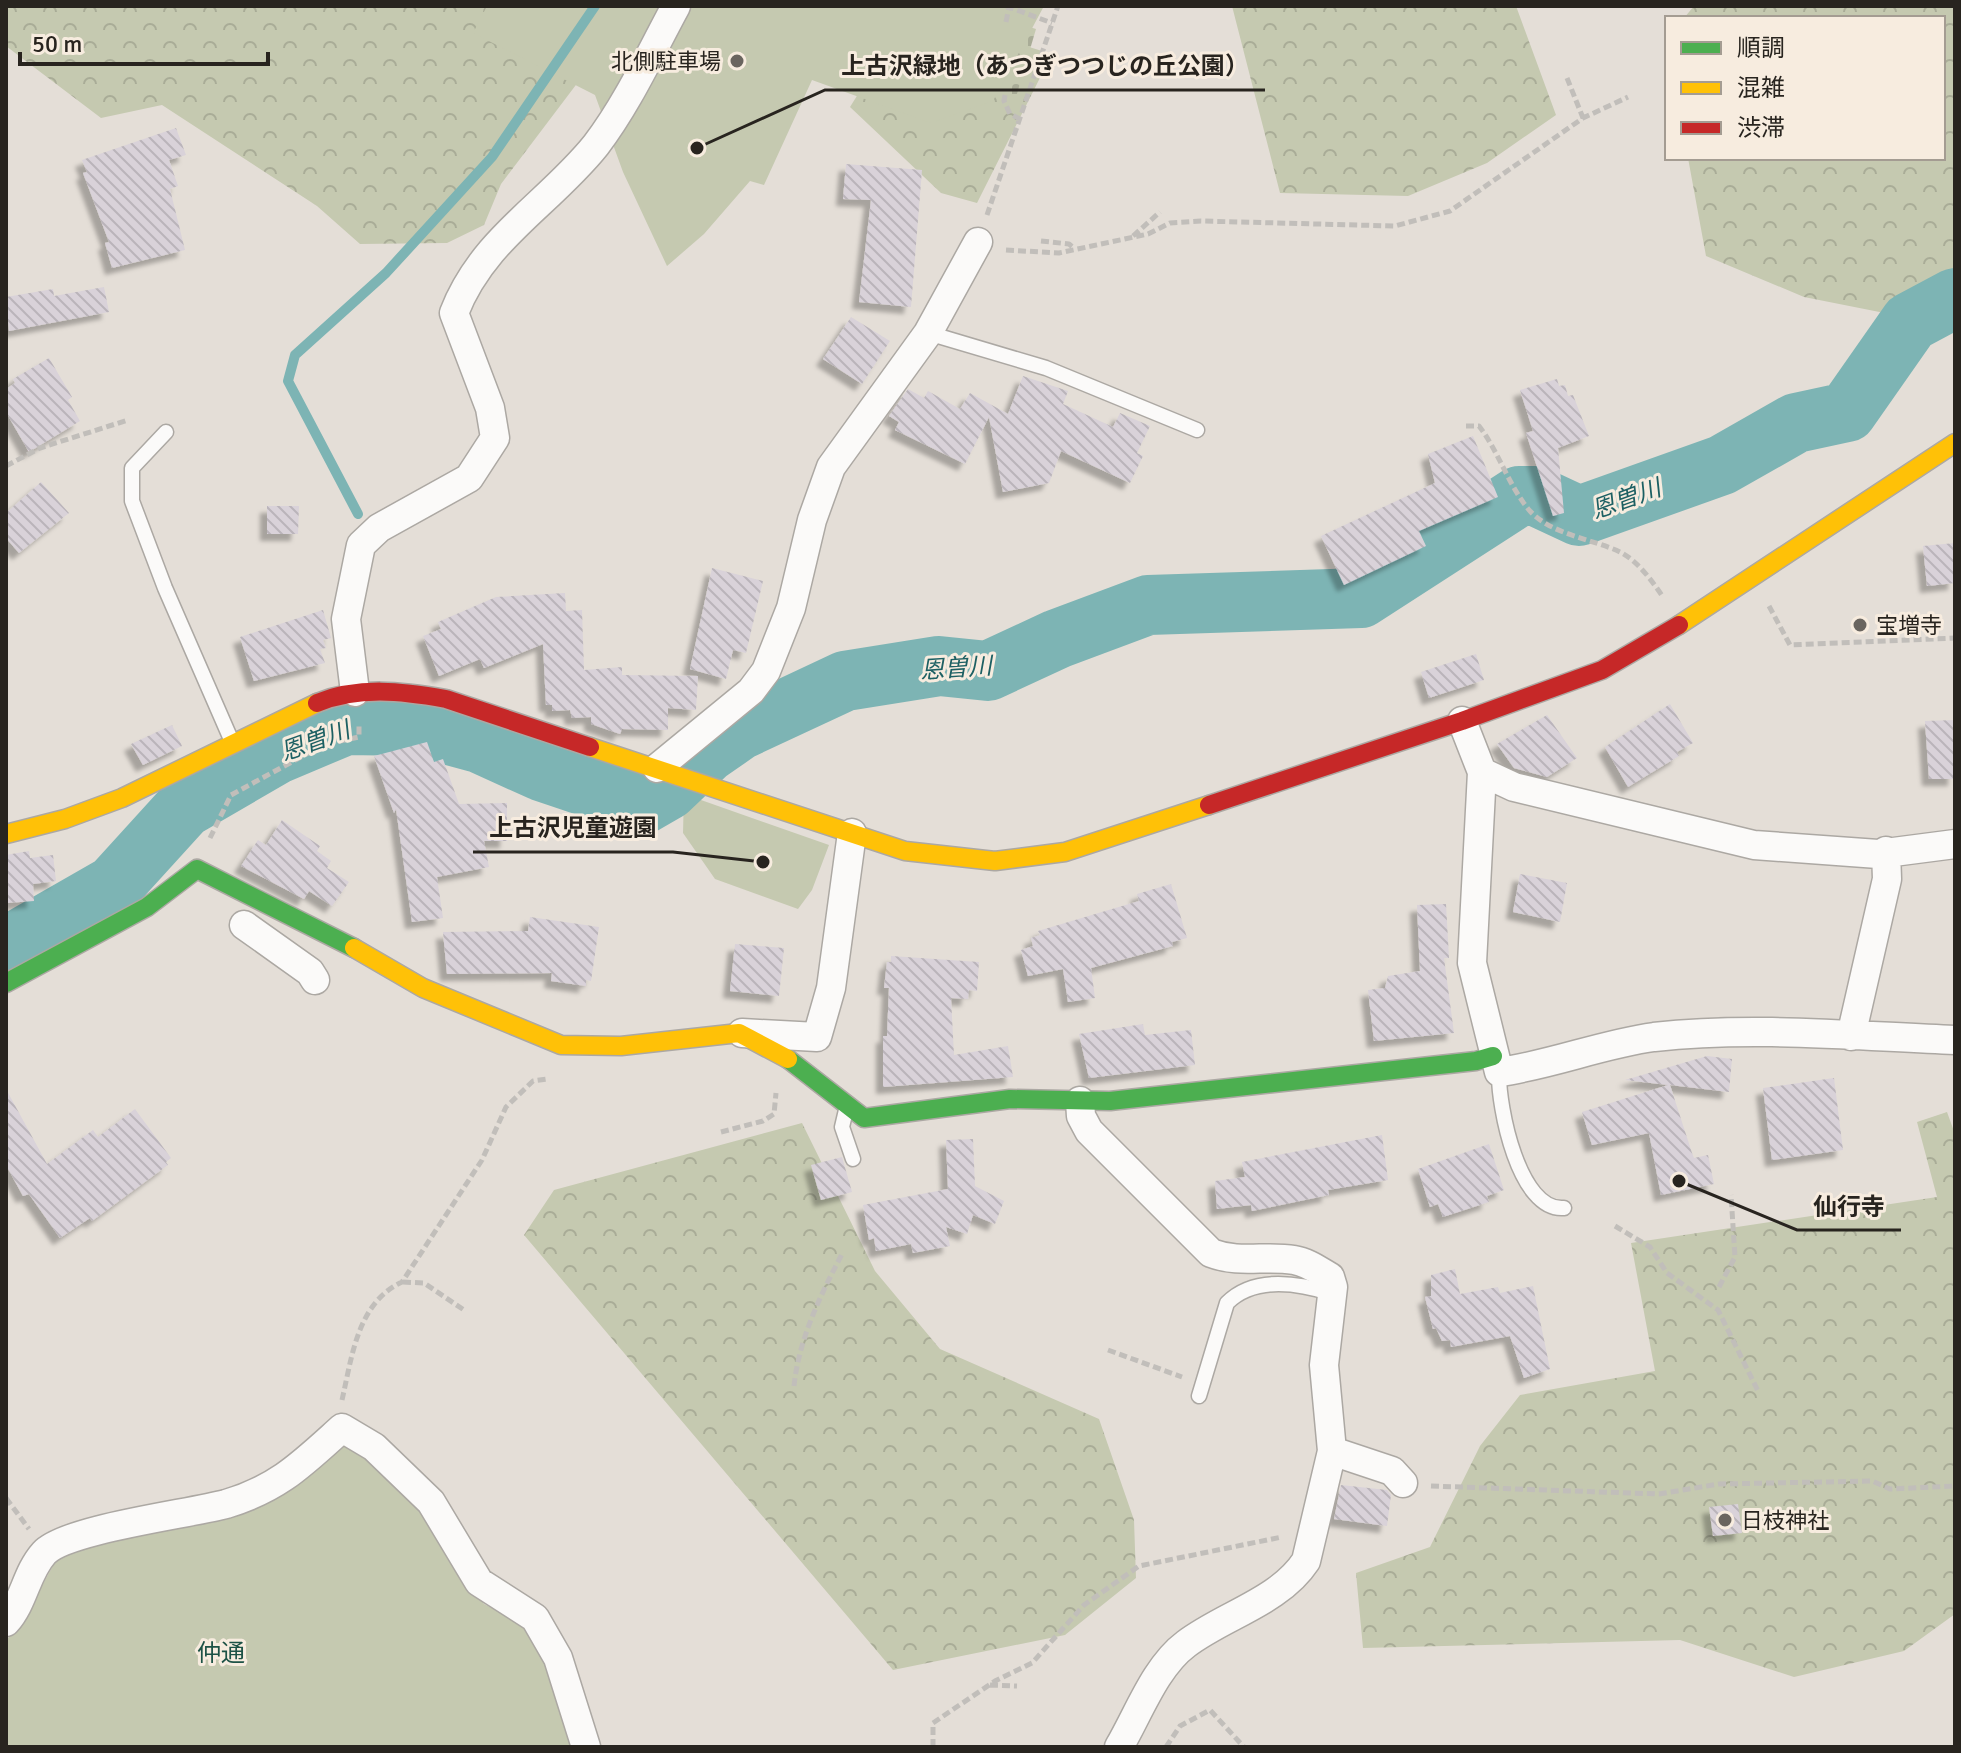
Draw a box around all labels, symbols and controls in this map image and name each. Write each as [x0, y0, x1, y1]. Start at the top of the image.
scale bar [20, 16, 268, 66]
legend [1665, 16, 1945, 160]
text: 50 m [32, 29, 82, 59]
text: 順調 [1737, 33, 1785, 63]
callout: 上古沢緑地（あつぎつつじの丘公園） [825, 42, 1265, 90]
place label: 北側駐車場 [611, 48, 721, 75]
text: 上古沢緑地（あつぎつつじの丘公園） [841, 51, 1249, 81]
marker: 北側駐車場 [728, 52, 746, 70]
text: 混雑 [1737, 73, 1785, 103]
text: 渋滞 [1737, 113, 1785, 143]
water label: 恩曽川 [1587, 472, 1668, 525]
place label: 宝増寺 [1876, 612, 1942, 639]
marker: 宝増寺 [1851, 616, 1869, 634]
water label: 恩曽川 [919, 650, 996, 685]
water label: 恩曽川 [276, 714, 357, 767]
callout: 上古沢児童遊園 [473, 804, 673, 852]
text: 上古沢児童遊園 [489, 813, 657, 843]
callout: 仙行寺 [1797, 1182, 1901, 1230]
text: 仙行寺 [1813, 1192, 1885, 1222]
place label: 日枝神社 [1741, 1507, 1829, 1534]
marker: 日枝神社 [1716, 1511, 1734, 1529]
district label: 仲通 [197, 1638, 245, 1668]

